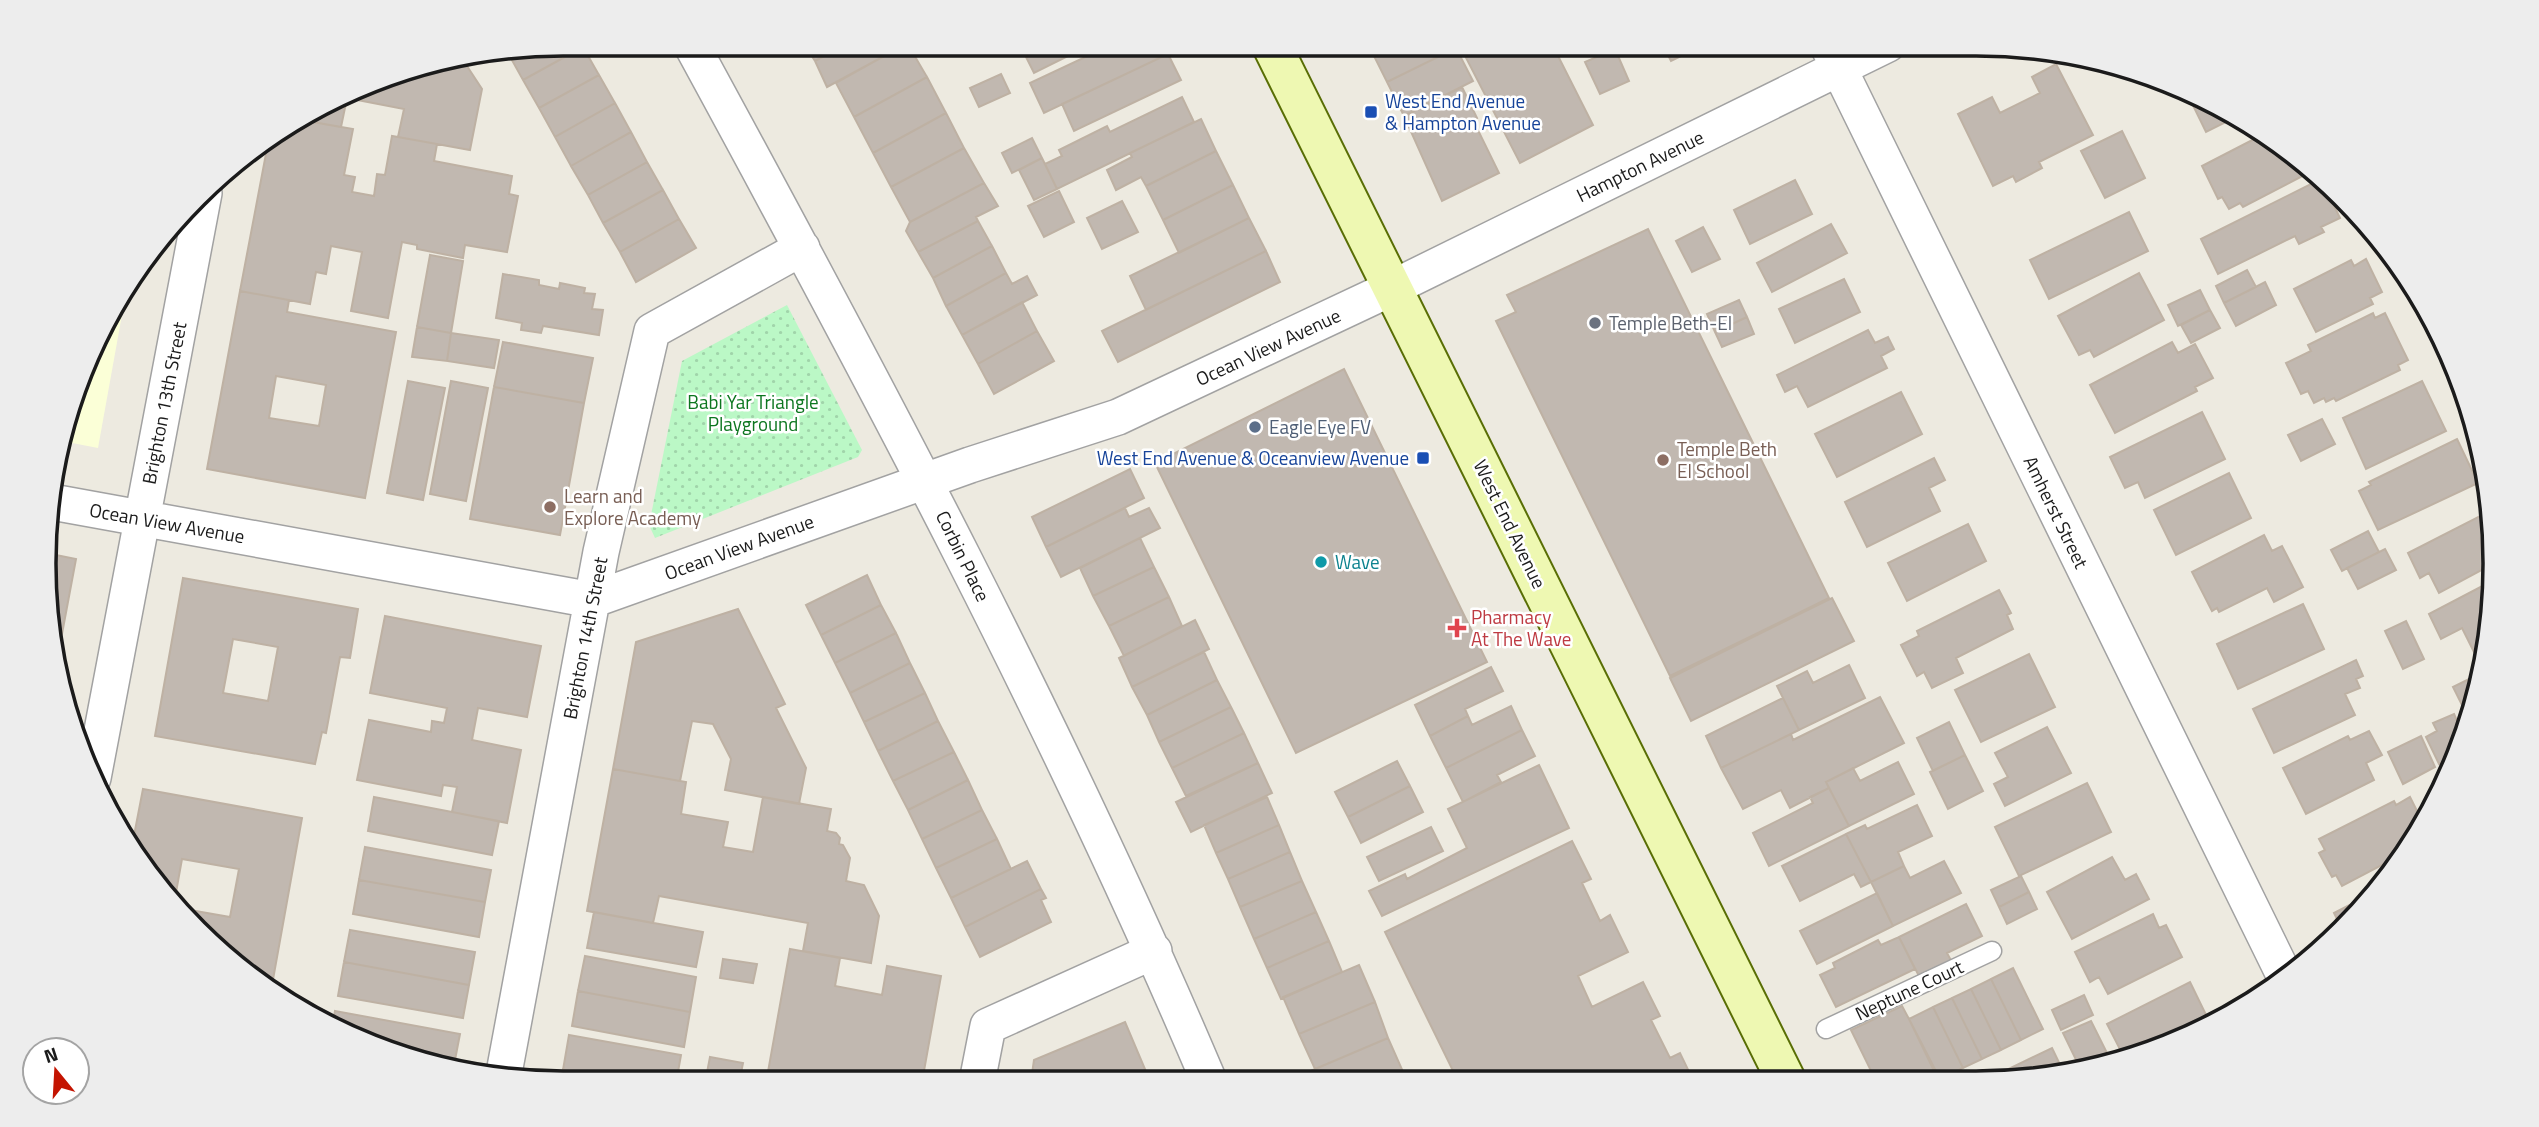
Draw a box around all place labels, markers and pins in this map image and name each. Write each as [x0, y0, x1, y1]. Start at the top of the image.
place label: West End Avenue & Hampton Avenue [1385, 86, 1541, 137]
marker: West End Avenue & Hampton Avenue [1363, 104, 1379, 120]
place label: Temple Beth-El [1609, 308, 1732, 337]
marker: Temple Beth-El [1587, 315, 1603, 331]
place label: Eagle Eye FV [1269, 412, 1371, 441]
marker: Eagle Eye FV [1247, 419, 1263, 435]
place label: Temple Beth El School [1677, 434, 1777, 485]
place label: West End Avenue & Oceanview Avenue [1097, 443, 1409, 472]
marker: West End Avenue & Oceanview Avenue [1415, 450, 1431, 466]
marker: Temple Beth El School [1655, 452, 1671, 468]
place label: Learn and Explore Academy [564, 481, 701, 532]
marker: Learn and Explore Academy [542, 499, 558, 515]
place label: Wave [1335, 547, 1380, 576]
marker: Wave [1313, 554, 1329, 570]
place label: Pharmacy At The Wave [1471, 602, 1571, 653]
marker: Pharmacy At The Wave [1449, 620, 1465, 636]

